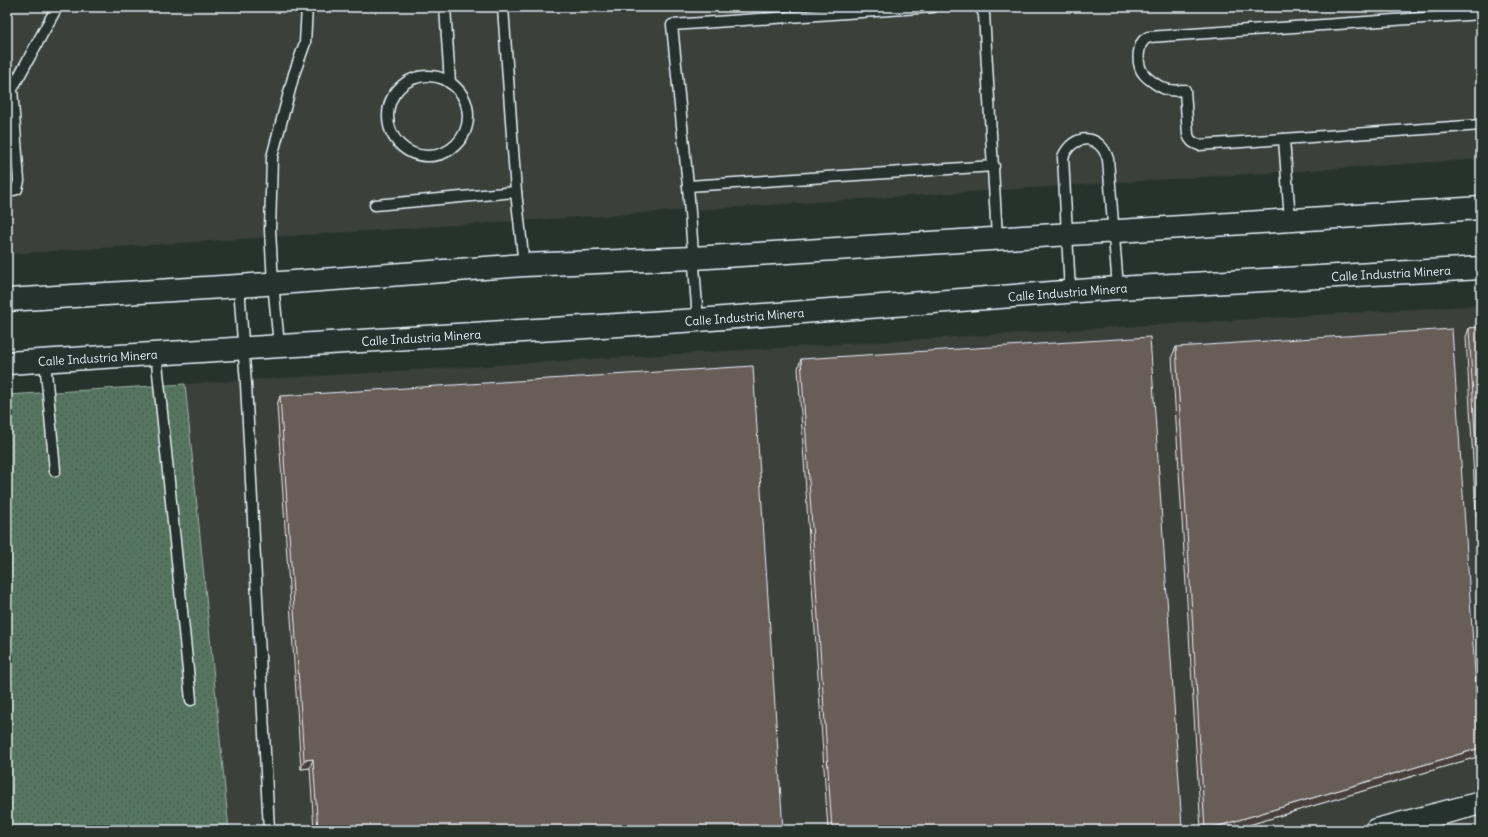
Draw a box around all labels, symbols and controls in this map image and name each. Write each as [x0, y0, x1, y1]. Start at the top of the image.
street label: Calle Industria Minera [1331, 262, 1451, 284]
street label: Calle Industria Minera [1007, 280, 1128, 304]
street label: Calle Industria Minera [684, 304, 805, 328]
street label: Calle Industria Minera [361, 326, 482, 348]
street label: Calle Industria Minera [38, 346, 158, 369]

